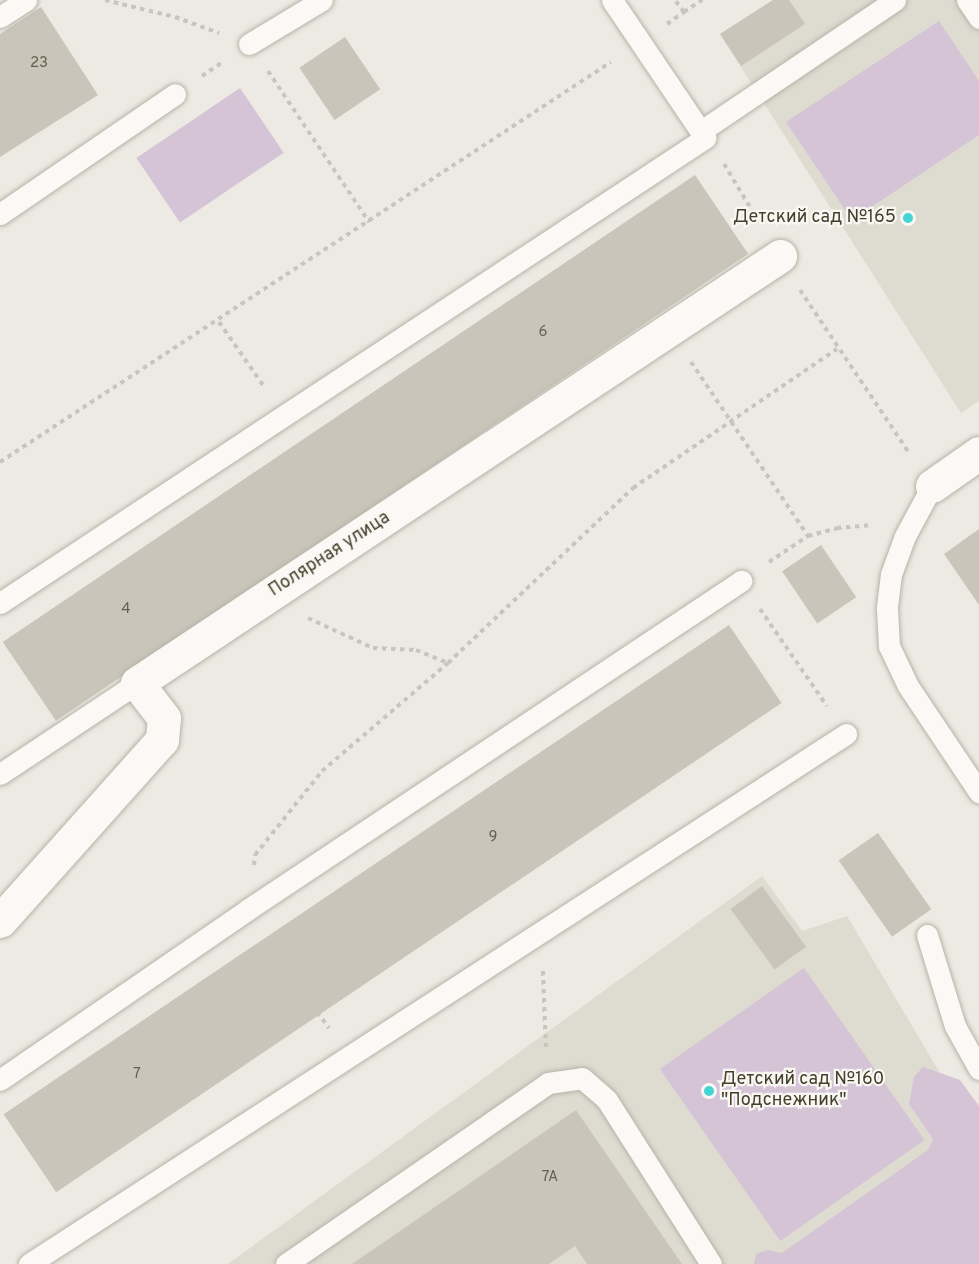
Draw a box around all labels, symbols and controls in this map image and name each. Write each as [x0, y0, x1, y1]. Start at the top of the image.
house number: 23 [30, 55, 48, 73]
place label: Детский сад №165 [733, 207, 896, 229]
marker: Детский сад №165 [901, 211, 915, 225]
house number: 6 [539, 324, 547, 342]
street label: Полярная улица [265, 508, 395, 602]
house number: 4 [121, 601, 131, 619]
house number: 9 [489, 829, 497, 847]
house number: 7 [133, 1066, 141, 1084]
place label: Детский сад №160 "Подснежник" [721, 1070, 884, 1112]
marker: Детский сад №160 "Подснежник" [702, 1084, 716, 1098]
house number: 7А [542, 1169, 558, 1187]

